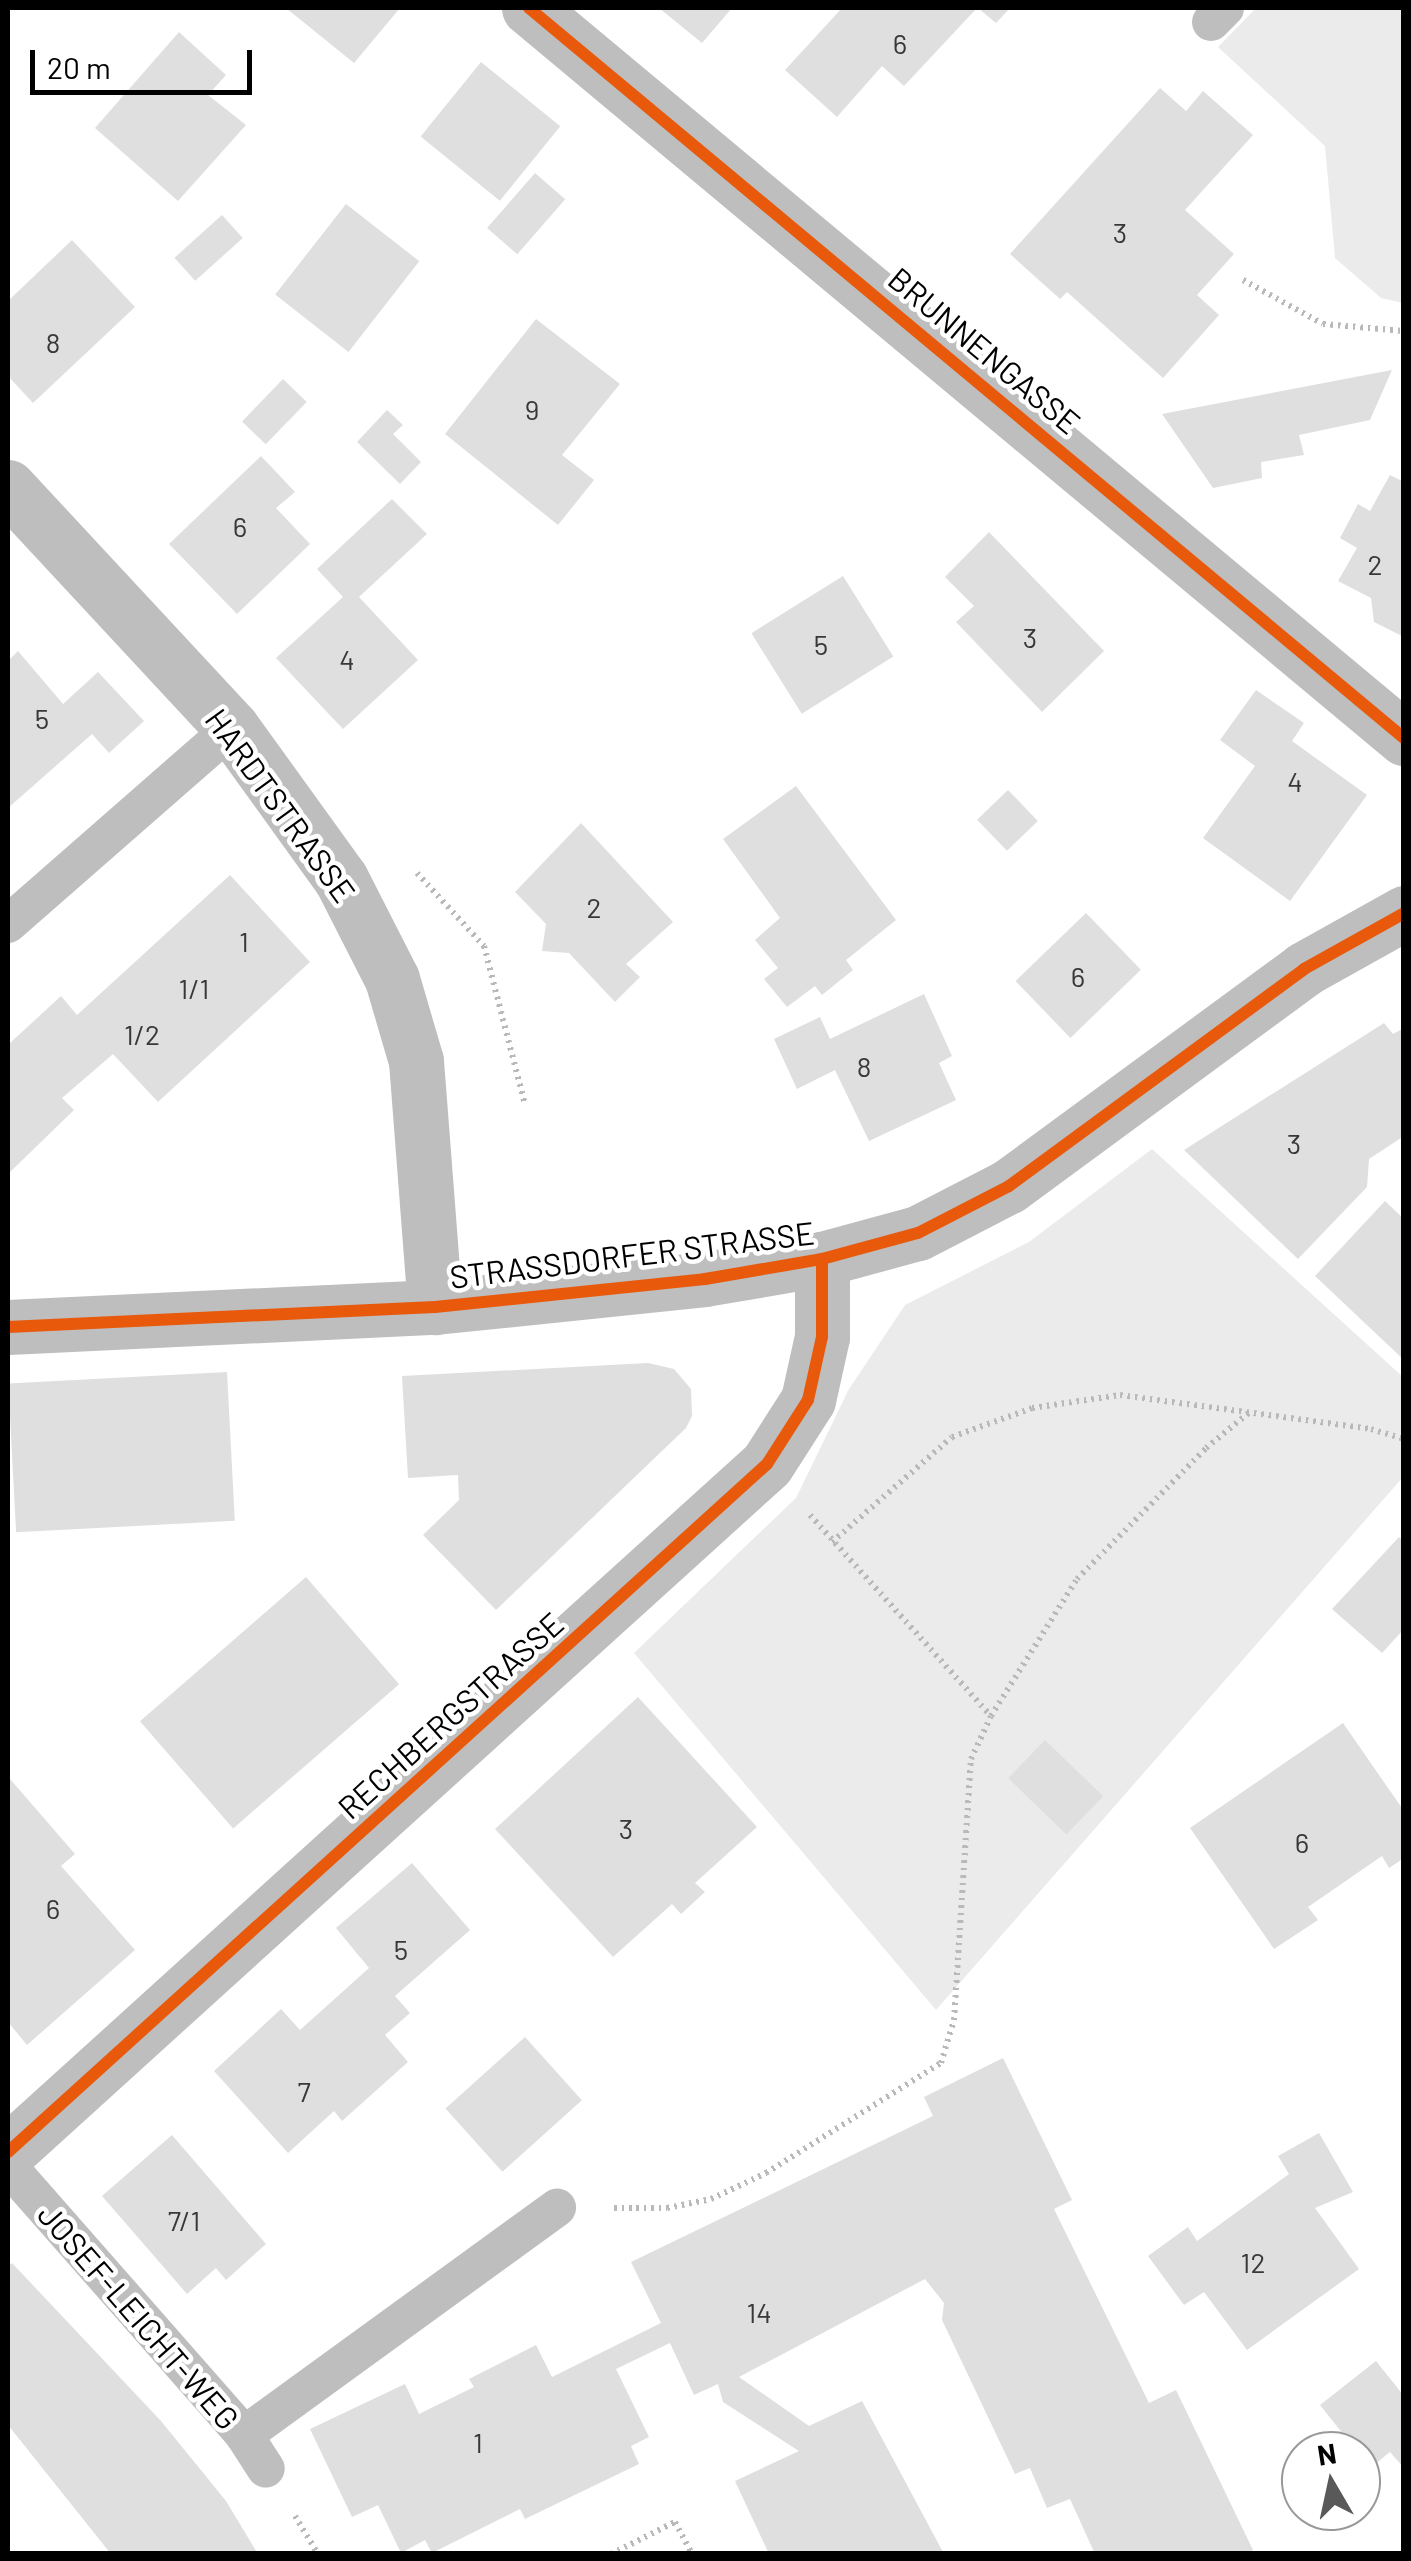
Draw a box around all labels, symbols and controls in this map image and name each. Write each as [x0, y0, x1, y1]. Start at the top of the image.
house number: 6 [893, 26, 907, 60]
scale bar [35, 30, 258, 92]
text: 20 m [47, 49, 111, 85]
house number: 3 [1113, 215, 1127, 249]
street label: BRUNNENGASSE [881, 259, 1089, 441]
house number: 8 [46, 325, 60, 359]
house number: 9 [525, 392, 539, 426]
house number: 6 [233, 509, 247, 543]
house number: 2 [1367, 547, 1383, 581]
house number: 3 [1023, 620, 1037, 654]
house number: 5 [814, 627, 828, 661]
house number: 4 [339, 642, 355, 676]
house number: 5 [35, 701, 49, 735]
street label: HARDTSTRASSE [198, 701, 364, 909]
house number: 4 [1287, 764, 1303, 798]
house number: 2 [586, 890, 602, 924]
house number: 1 [239, 924, 249, 958]
house number: 6 [1071, 959, 1085, 993]
house number: 1/1 [179, 971, 209, 1005]
house number: 1/2 [124, 1017, 160, 1051]
house number: 8 [857, 1049, 871, 1083]
house number: 3 [1287, 1126, 1301, 1160]
street label: STRASSDORFER STRASSE [447, 1213, 817, 1295]
street label: RECHBERGSTRASSE [329, 1604, 571, 1826]
house number: 3 [619, 1811, 633, 1845]
house number: 6 [1295, 1825, 1309, 1859]
house number: 6 [46, 1891, 60, 1925]
house number: 5 [394, 1932, 408, 1966]
house number: 7 [297, 2074, 311, 2108]
street label: JOSEF-LEICHT-WEG [30, 2195, 248, 2437]
house number: 7/1 [168, 2203, 200, 2237]
house number: 12 [1241, 2245, 1265, 2279]
house number: 14 [746, 2295, 772, 2329]
house number: 1 [473, 2425, 483, 2459]
north arrow [1281, 2431, 1381, 2531]
text: N [1315, 2435, 1338, 2472]

